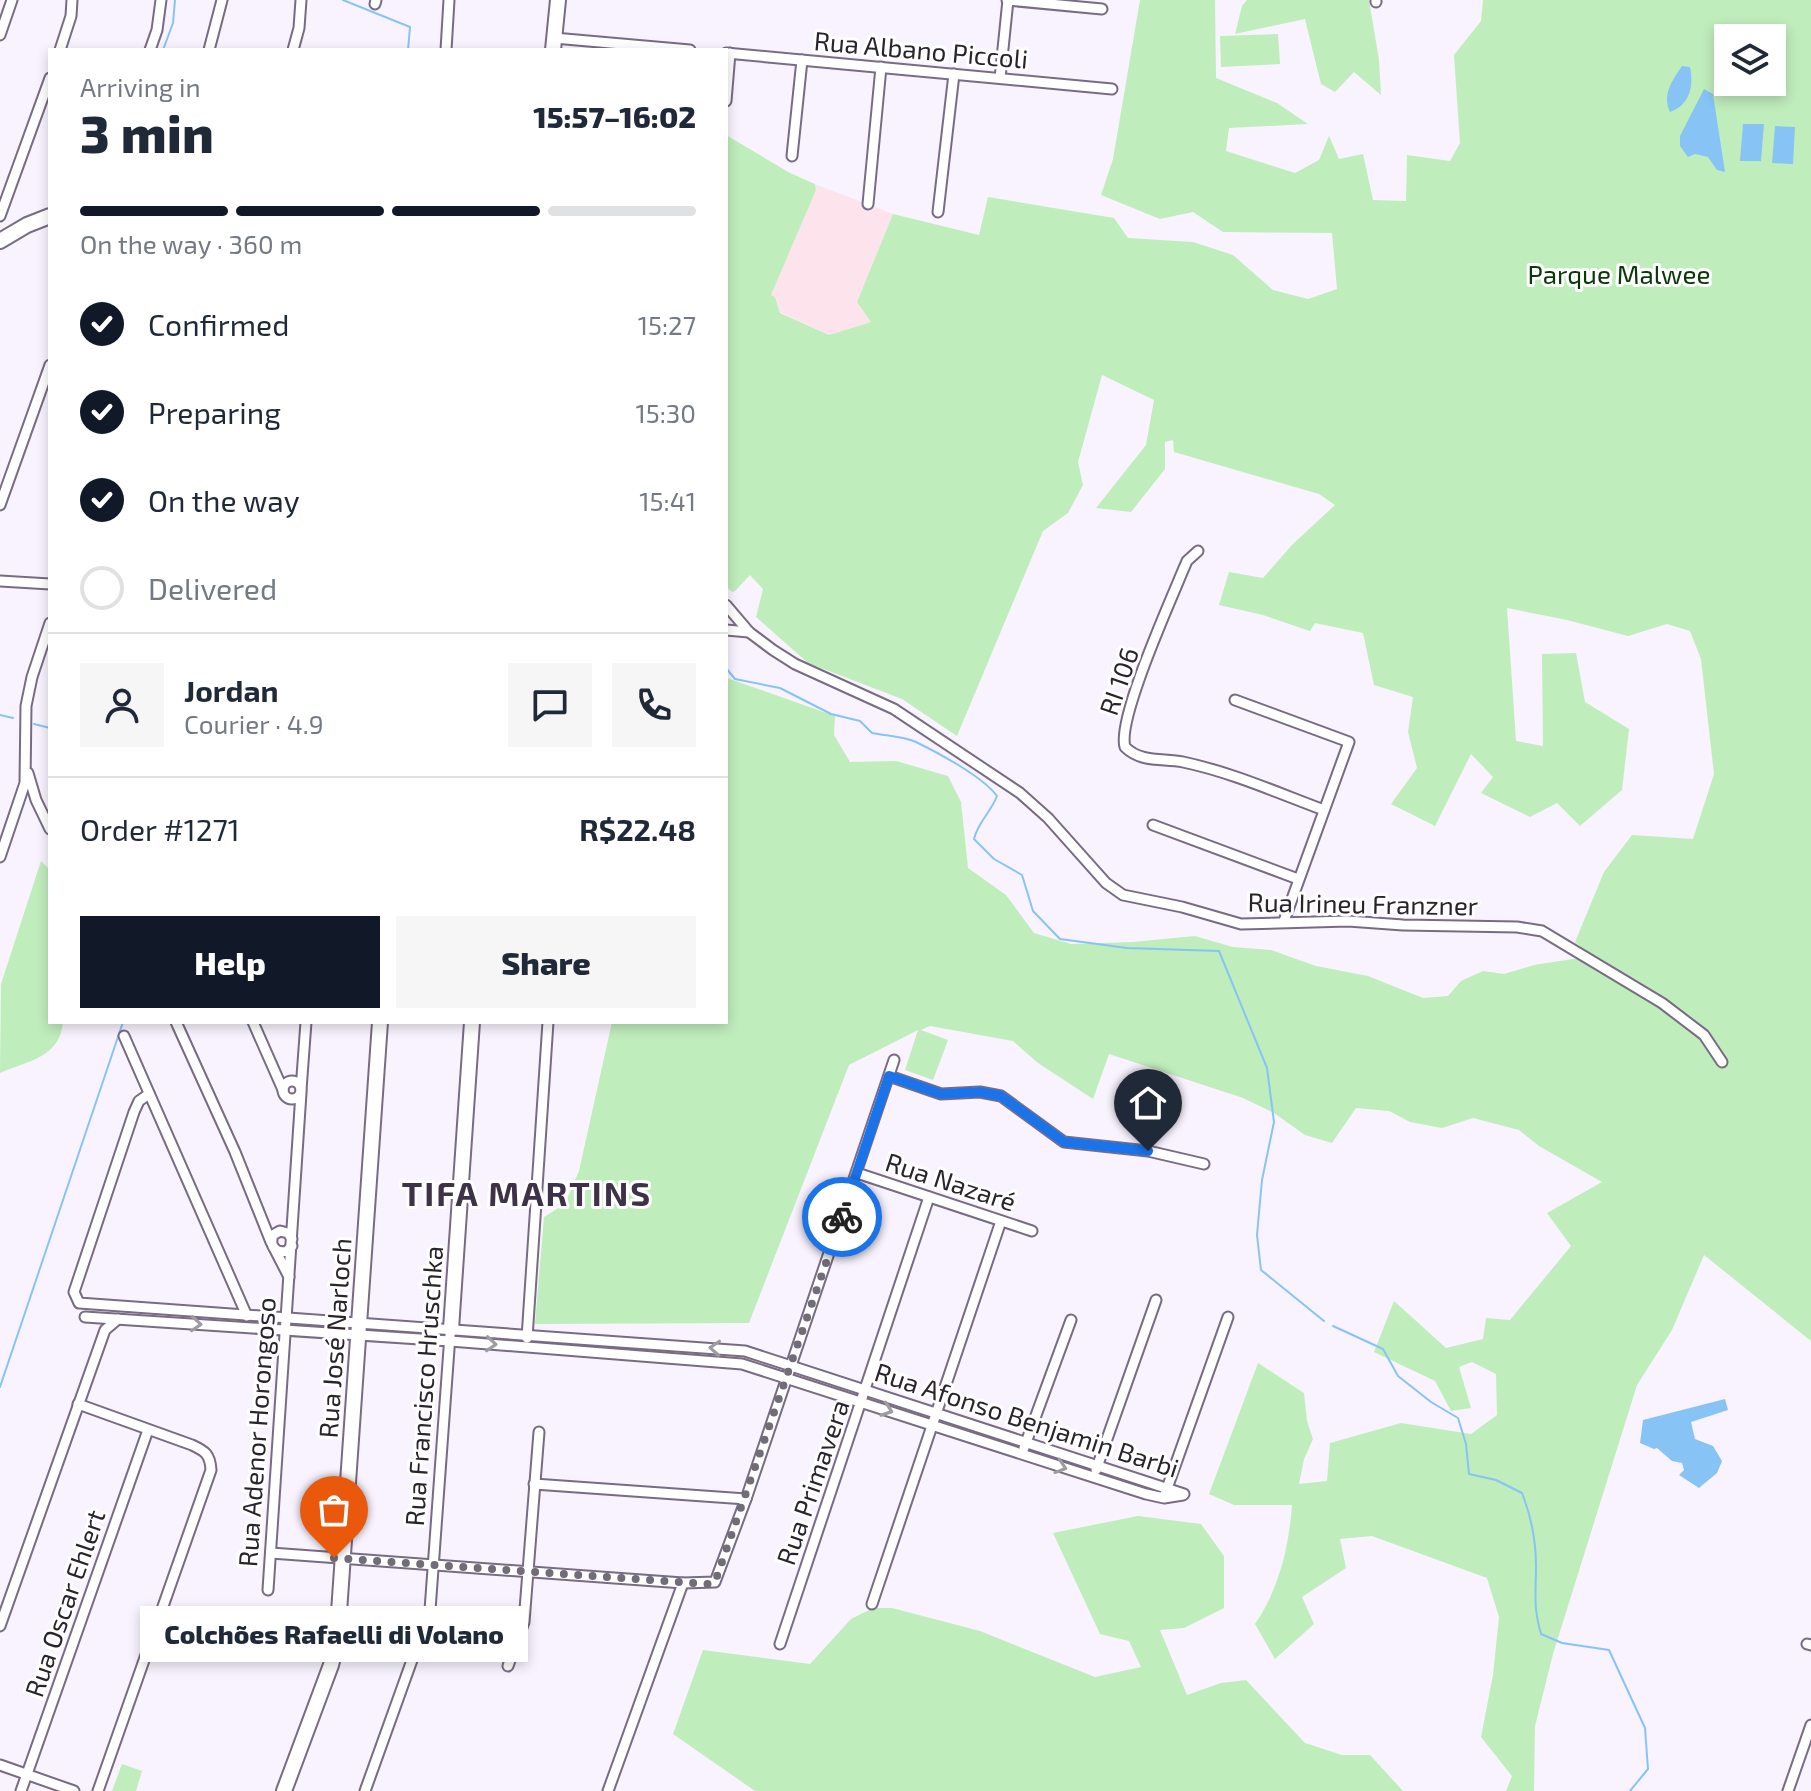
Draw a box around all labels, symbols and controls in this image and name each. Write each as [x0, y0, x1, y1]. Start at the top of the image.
street label: Rua Albano Piccoli [813, 24, 1029, 74]
map controls [1714, 24, 1786, 96]
button: layers [1714, 24, 1786, 96]
text: Arriving in [80, 71, 201, 102]
text: 15:57–16:02 [533, 98, 696, 134]
text: 3 min [80, 101, 214, 163]
text: On the way · 360 m [80, 228, 302, 259]
park label: Parque Malwee [1528, 258, 1710, 289]
icon: check [80, 302, 124, 346]
text: Confirmed [148, 306, 289, 342]
text: 15:27 [638, 309, 696, 340]
icon: check [80, 390, 124, 434]
text: Preparing [148, 394, 281, 430]
text: 15:30 [635, 397, 696, 428]
icon: check [80, 478, 124, 522]
text: On the way [148, 482, 300, 518]
text: 15:41 [639, 485, 696, 516]
text: Delivered [148, 570, 277, 606]
street label: RI 106 [1092, 643, 1144, 719]
button: person [80, 663, 164, 747]
button: chat [508, 663, 592, 747]
button: phone [612, 663, 696, 747]
text: Jordan [184, 672, 279, 708]
text: Courier · 4.9 [184, 708, 324, 739]
text: Order #1271 [80, 811, 240, 847]
text: R$22.48 [579, 811, 696, 847]
street label: Rua Irineu Franzner [1248, 885, 1478, 921]
button: Help [80, 916, 380, 1008]
button: Share [396, 916, 696, 1008]
pin [1114, 1069, 1182, 1151]
icon: home [1126, 1081, 1170, 1125]
street label: Rua Nazaré [882, 1145, 1020, 1217]
district label: TIFA MARTINS [402, 1172, 652, 1213]
courier [802, 1177, 882, 1257]
icon: bike [820, 1195, 864, 1239]
street label: Rua José Narloch [312, 1237, 356, 1439]
street label: Rua Francisco Hruschka [398, 1245, 448, 1527]
street label: Rua Adenor Horongoso [231, 1296, 281, 1568]
one-way arrow [190, 1315, 203, 1332]
one-way arrow [485, 1335, 498, 1352]
one-way arrow [708, 1340, 721, 1357]
street label: Rua Afonso Benjamin Barbi [871, 1355, 1183, 1483]
street label: Rua Primavera [769, 1395, 855, 1569]
one-way arrow [879, 1400, 893, 1416]
one-way arrow [1053, 1457, 1067, 1473]
pin [300, 1476, 368, 1558]
icon: bag [312, 1488, 356, 1532]
street label: Rua Oscar Ehlert [17, 1505, 111, 1701]
callout: Colchões Rafaelli di Volano [140, 1606, 528, 1662]
text: Colchões Rafaelli di Volano [164, 1618, 504, 1649]

